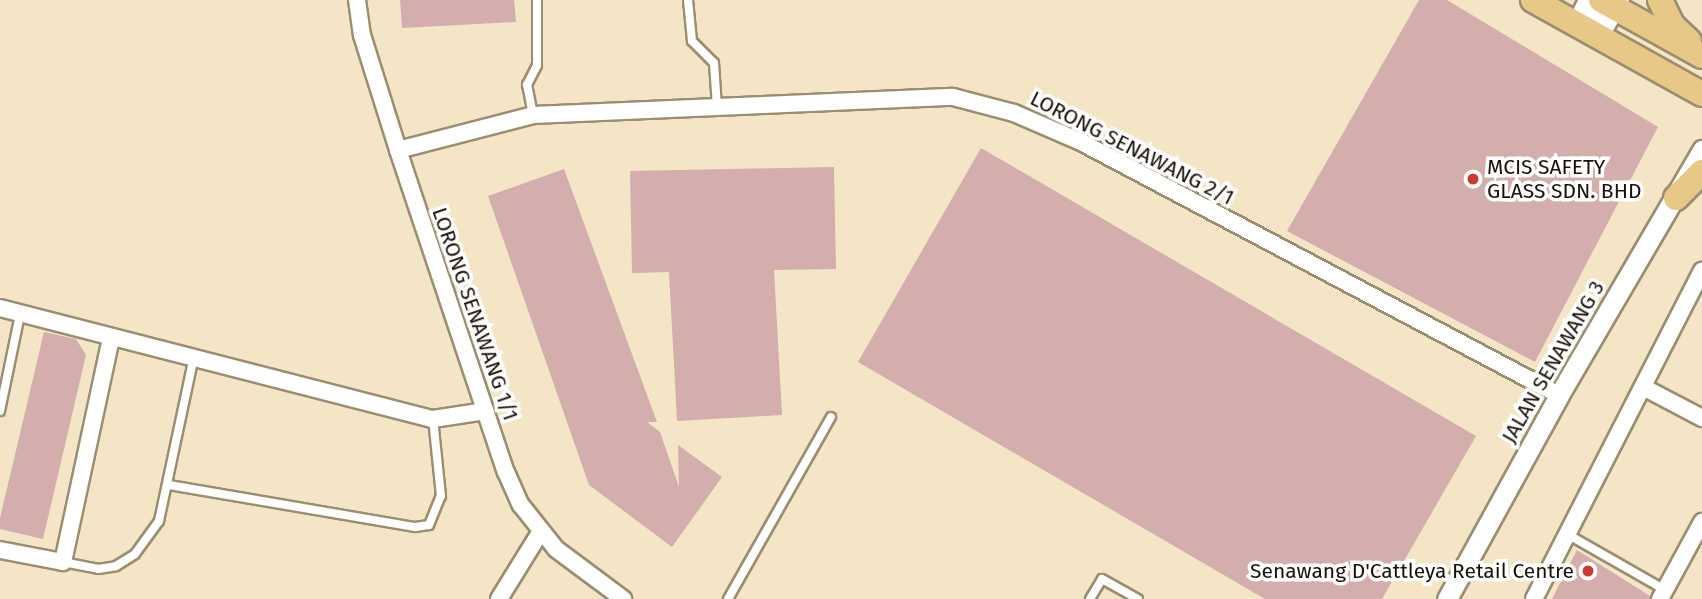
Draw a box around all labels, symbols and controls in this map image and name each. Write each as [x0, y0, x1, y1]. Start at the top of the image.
street label: LORONG SENAWANG 2/1 [1026, 86, 1238, 210]
place label: MCIS SAFETY GLASS SDN. BHD [1487, 154, 1641, 204]
marker: MCIS SAFETY GLASS SDN. BHD [1465, 171, 1481, 187]
street label: LORONG SENAWANG 1/1 [427, 204, 523, 424]
street label: JALAN SENAWANG 3 [1496, 276, 1610, 448]
place label: Senawang D'Cattleya Retail Centre [1250, 558, 1574, 584]
marker: Senawang D'Cattleya Retail Centre [1580, 563, 1596, 579]

